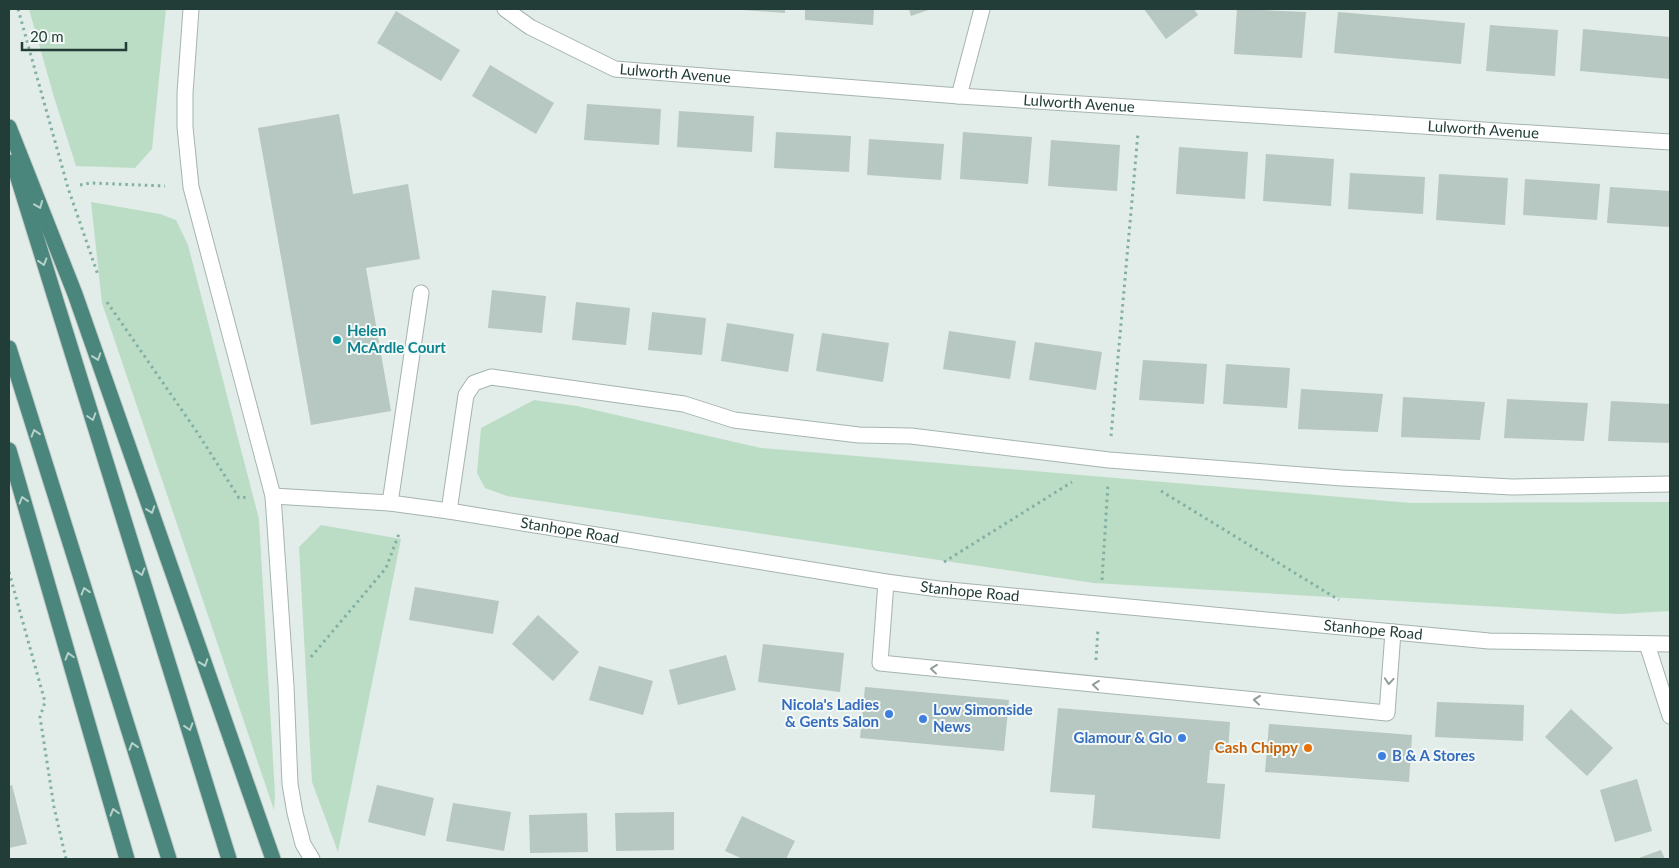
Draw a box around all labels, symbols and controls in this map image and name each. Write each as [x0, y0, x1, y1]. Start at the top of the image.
scale bar [22, 20, 126, 52]
text: 20 m [30, 27, 64, 45]
street label: Lulworth Avenue [619, 59, 732, 86]
street label: Lulworth Avenue [1023, 90, 1136, 115]
street label: Lulworth Avenue [1427, 116, 1540, 142]
one-way arrow [33, 200, 44, 209]
one-way arrow [38, 257, 48, 265]
place label: Helen McArdle Court [347, 321, 446, 356]
marker: Helen McArdle Court [331, 334, 343, 346]
one-way arrow [91, 352, 101, 360]
one-way arrow [87, 412, 97, 420]
one-way arrow [31, 429, 41, 437]
one-way arrow [19, 497, 29, 505]
one-way arrow [145, 505, 155, 514]
street label: Stanhope Road [519, 513, 620, 546]
one-way arrow [135, 567, 145, 575]
street label: Stanhope Road [919, 577, 1020, 605]
one-way arrow [80, 587, 90, 596]
street label: Stanhope Road [1323, 615, 1424, 643]
one-way arrow [65, 652, 75, 661]
one-way arrow [198, 659, 208, 667]
one-way arrow [930, 664, 938, 675]
one-way arrow [1384, 677, 1395, 685]
one-way arrow [1091, 679, 1099, 690]
place label: Nicola's Ladies & Gents Salon [781, 695, 879, 730]
one-way arrow [1253, 695, 1261, 706]
place label: Low Simonside News [933, 700, 1033, 735]
marker: Nicola's Ladies & Gents Salon [883, 708, 895, 720]
marker: Low Simonside News [917, 713, 929, 725]
one-way arrow [183, 722, 193, 731]
place label: Glamour & Glo [1074, 728, 1172, 746]
marker: Glamour & Glo [1176, 732, 1188, 744]
place label: Cash Chippy [1215, 738, 1298, 756]
one-way arrow [129, 742, 139, 751]
marker: Cash Chippy [1302, 742, 1314, 754]
place label: B & A Stores [1392, 746, 1475, 764]
marker: B & A Stores [1376, 750, 1388, 762]
one-way arrow [109, 809, 119, 817]

